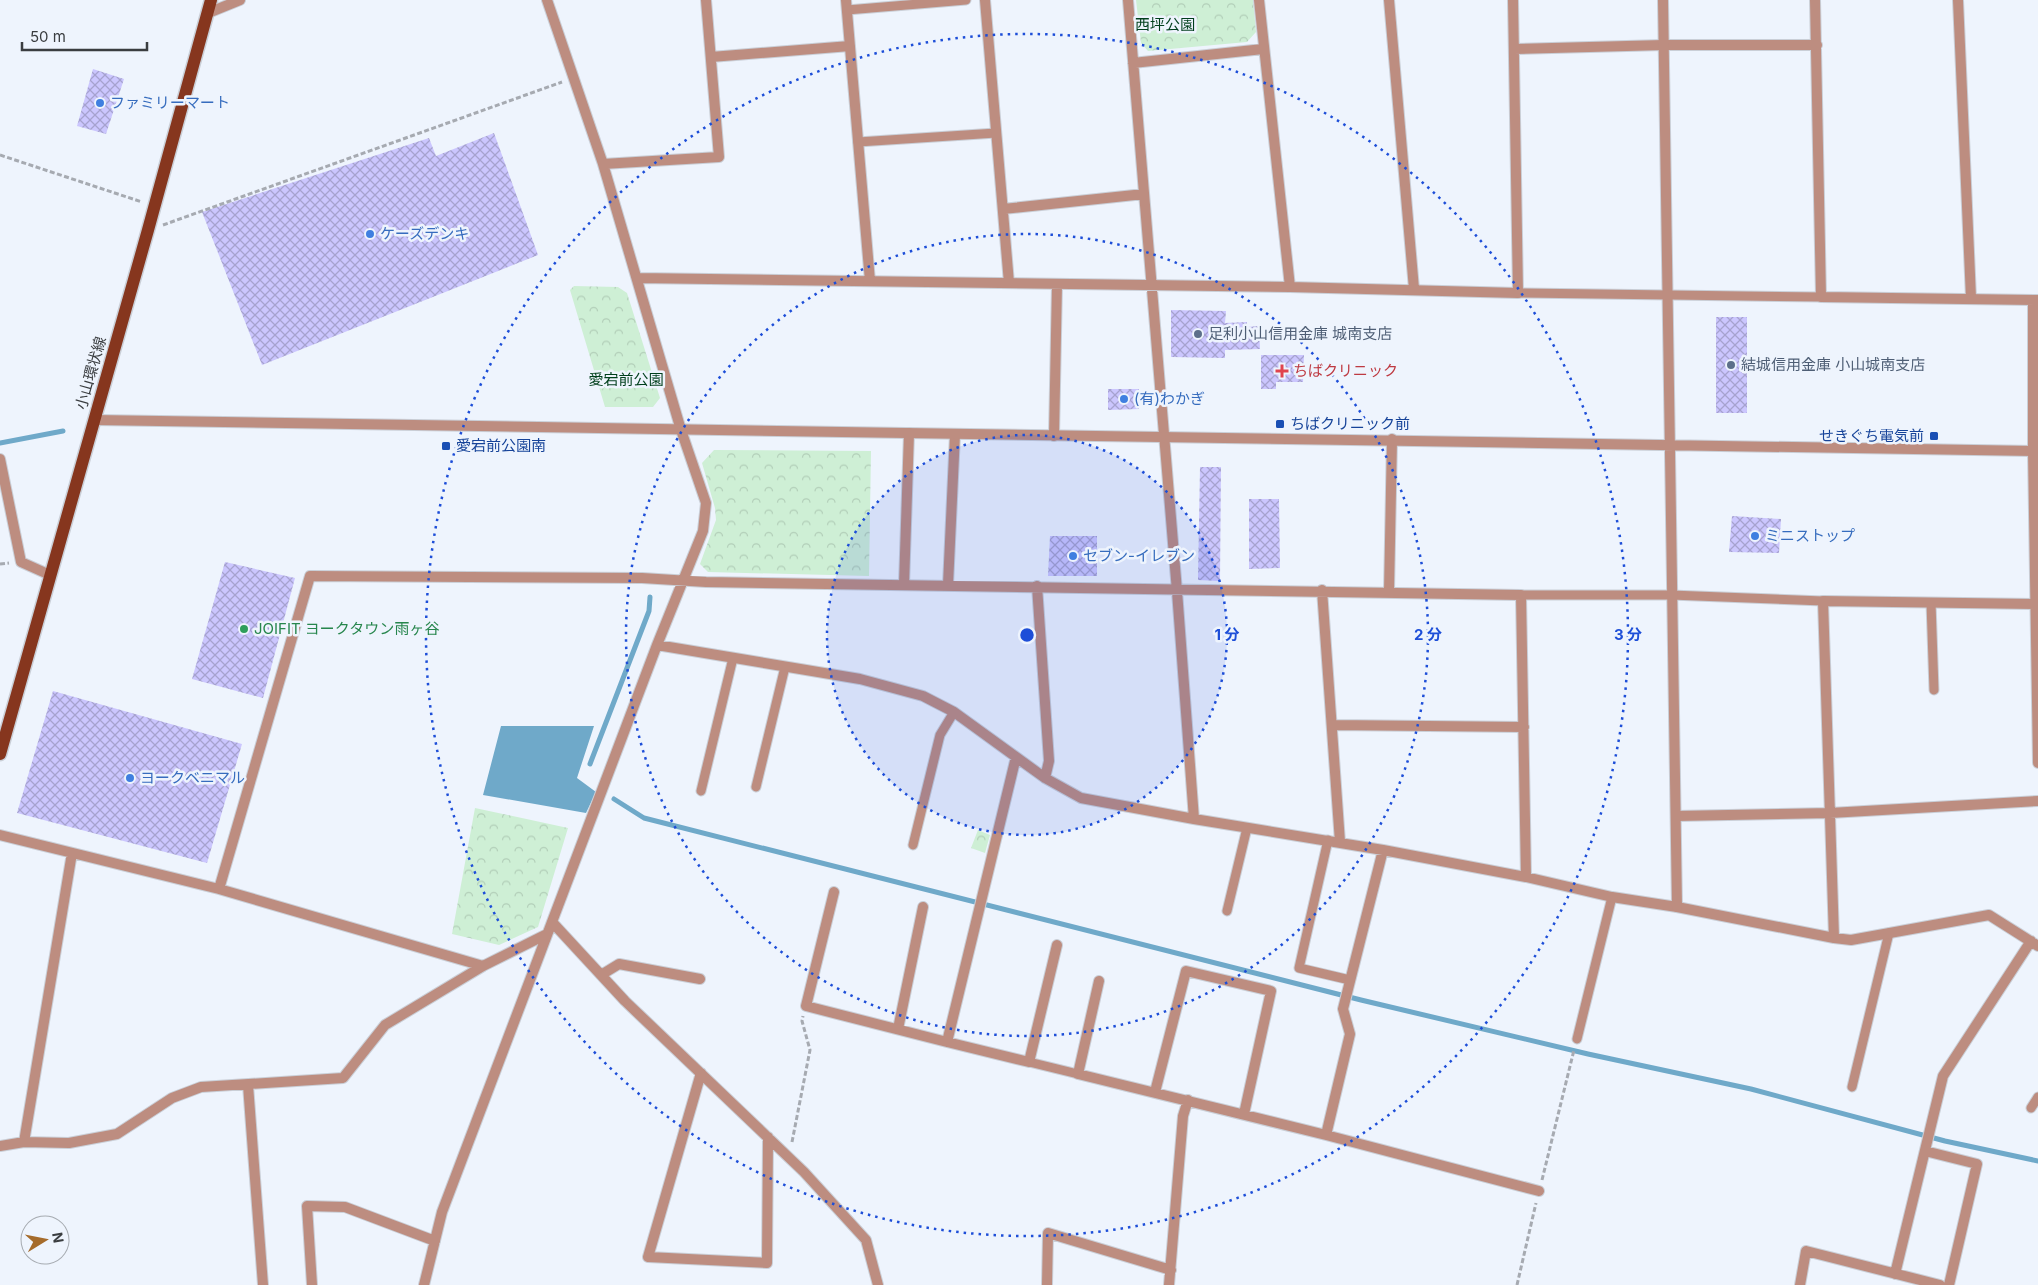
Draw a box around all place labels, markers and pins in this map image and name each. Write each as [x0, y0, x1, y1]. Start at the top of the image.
place label: ファミリーマート [110, 93, 230, 112]
marker: ファミリーマート [94, 97, 106, 109]
place label: ケーズデンキ [380, 224, 469, 243]
marker: ケーズデンキ [364, 228, 376, 240]
place label: 足利小山信用金庫 城南支店 [1208, 324, 1392, 343]
marker: 足利小山信用金庫 城南支店 [1192, 328, 1204, 340]
place label: 結城信用金庫 小山城南支店 [1741, 355, 1925, 374]
marker: 結城信用金庫 小山城南支店 [1725, 359, 1737, 371]
place label: ちばクリニック [1293, 361, 1398, 380]
marker: ちばクリニック [1275, 364, 1289, 378]
place label: (有)わかぎ [1134, 389, 1205, 408]
marker: (有)わかぎ [1118, 393, 1130, 405]
place label: ちばクリニック前 [1290, 414, 1410, 433]
marker: ちばクリニック前 [1274, 418, 1286, 430]
place label: せきぐち電気前 [1819, 426, 1924, 445]
marker: せきぐち電気前 [1928, 430, 1940, 442]
place label: 愛宕前公園南 [456, 436, 546, 455]
marker: 愛宕前公園南 [440, 440, 452, 452]
place label: ミニストップ [1765, 526, 1855, 545]
marker: ミニストップ [1749, 530, 1761, 542]
place label: セブン-イレブン [1083, 546, 1195, 565]
marker: セブン-イレブン [1067, 550, 1079, 562]
place label: JOIFIT ヨークタウン雨ヶ谷 [254, 619, 439, 638]
marker: JOIFIT ヨークタウン雨ヶ谷 [238, 623, 250, 635]
centre of rings [1018, 626, 1036, 644]
place label: ヨークベニマル [140, 768, 245, 787]
marker: ヨークベニマル [124, 772, 136, 784]

